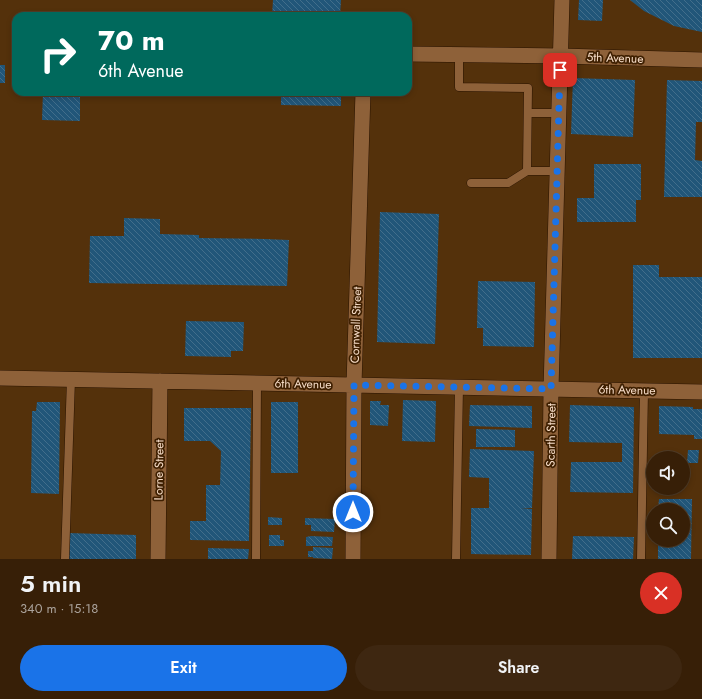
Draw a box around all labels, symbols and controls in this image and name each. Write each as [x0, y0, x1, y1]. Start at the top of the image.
text: 70 m [98, 20, 165, 61]
icon: right [32, 28, 84, 80]
street label: 5th Avenue [586, 48, 644, 68]
pin [543, 53, 577, 87]
text: 6th Avenue [98, 58, 184, 84]
icon: arrive [549, 59, 571, 81]
street label: Cornwall Street [346, 286, 366, 364]
street label: 6th Avenue [274, 375, 332, 393]
street label: 6th Avenue [598, 381, 656, 399]
street label: Scarth Street [541, 403, 561, 467]
street label: Lorne Street [149, 439, 169, 501]
map controls [646, 451, 690, 547]
button: sound [646, 451, 690, 495]
position arrow [332, 491, 374, 533]
button: search [646, 503, 690, 547]
text: 5 min [20, 566, 81, 601]
button: close [640, 572, 682, 614]
text: 340 m · 15:18 [20, 599, 98, 618]
button: Exit [20, 645, 347, 691]
button: Share [355, 645, 682, 691]

